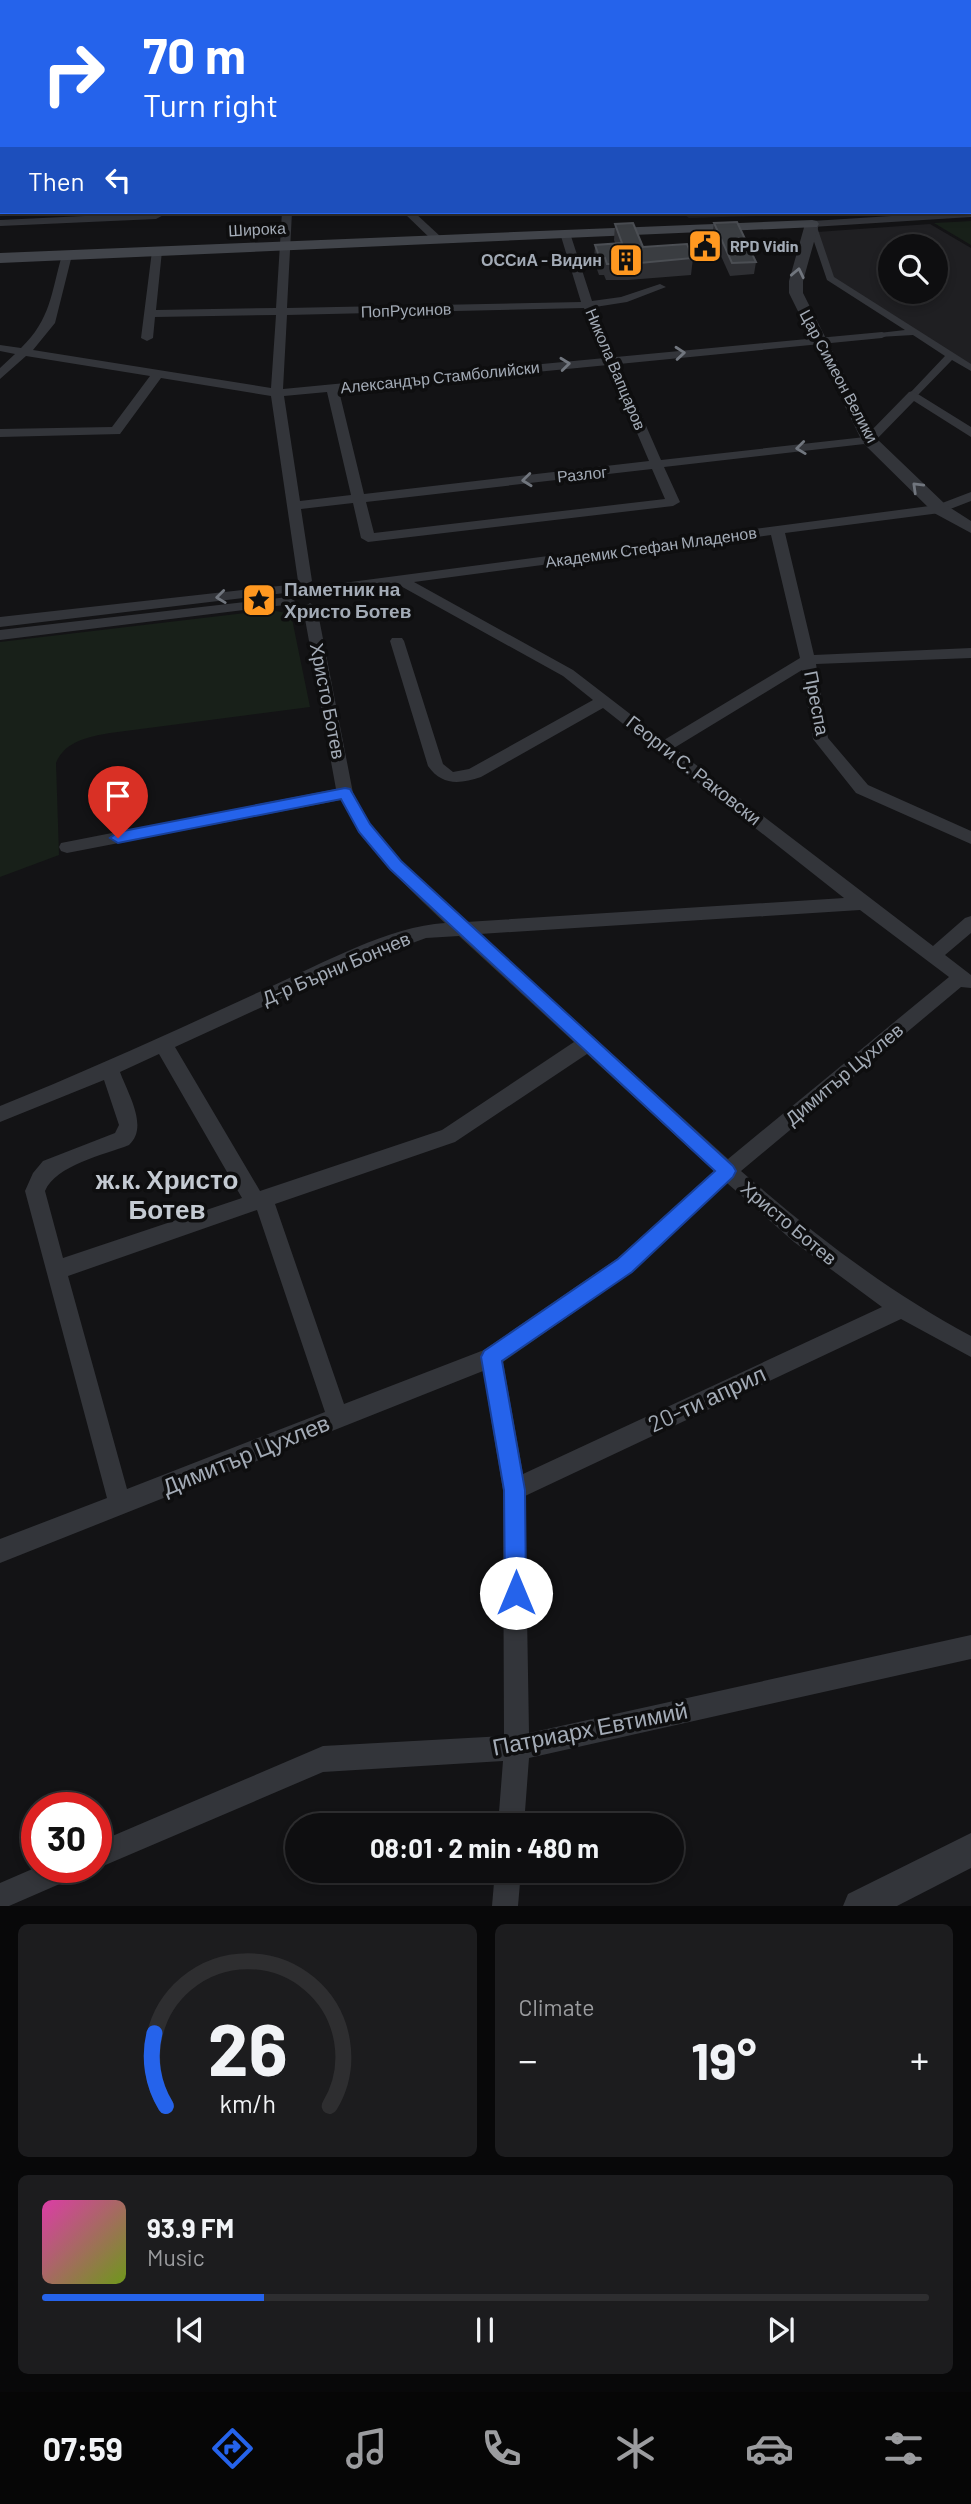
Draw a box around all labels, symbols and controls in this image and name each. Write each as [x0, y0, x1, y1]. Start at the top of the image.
text: 70 m [143, 25, 246, 84]
icon: right [28, 28, 119, 119]
text: Turn right [143, 85, 278, 123]
icon: left [99, 161, 137, 199]
text: Then [28, 165, 85, 196]
street label: Широка [228, 218, 286, 239]
public building icon: RPD Vidin [686, 227, 724, 265]
map controls [878, 234, 948, 304]
button: search [878, 234, 948, 304]
place label: RPD Vidin [730, 236, 798, 255]
building icon: ОССиА - Видин [607, 241, 645, 279]
place label: ОССиА - Видин [481, 250, 602, 269]
one-way arrow [790, 267, 805, 279]
street label: ПопРусинов [360, 298, 452, 321]
street label: Никола Вапцаров [582, 305, 651, 432]
street label: Цар Симеон Велики [796, 306, 883, 445]
one-way arrow [675, 346, 686, 361]
street label: Александър Стамболийски [339, 357, 540, 396]
one-way arrow [560, 357, 571, 372]
one-way arrow [795, 441, 807, 456]
street label: Разлог [556, 461, 608, 486]
one-way arrow [521, 472, 532, 487]
one-way arrow [912, 482, 925, 495]
street label: Академик Стефан Младенов [544, 522, 758, 571]
place label: Паметник на Христо Ботев [284, 577, 411, 622]
place icon: Паметник на Христо Ботев [240, 581, 278, 619]
one-way arrow [215, 589, 226, 604]
street label: Христо Ботев [306, 641, 351, 761]
street label: Преспа [800, 669, 835, 737]
street label: Георги С. Раковски [622, 710, 766, 829]
pin [88, 766, 148, 838]
icon: arrive [99, 777, 137, 815]
street label: Д-р Бърни Бончев [258, 926, 413, 1009]
street label: Димитър Цухлев [780, 1018, 907, 1130]
district label: ж.к. Христо Ботев [95, 1163, 238, 1224]
street label: Христо Ботев [737, 1176, 842, 1269]
street label: 20-ти април [643, 1359, 770, 1438]
street label: Димитър Цухлев [158, 1408, 333, 1500]
position arrow [479, 1556, 553, 1630]
street label: Патриарх Евтимий [490, 1695, 690, 1761]
speed limit sign: 30 [21, 1792, 112, 1883]
text: 08:01 · 2 min · 480 m [370, 1832, 599, 1863]
text: Climate [519, 1993, 595, 2021]
text: 26 [207, 2004, 287, 2092]
text: 19° [691, 2028, 757, 2090]
text: − [519, 2036, 538, 2082]
text: + [910, 2036, 929, 2082]
text: km/h [219, 2088, 276, 2118]
text: 93.9 FM [147, 2212, 234, 2243]
text: Music [147, 2243, 205, 2271]
icon: previous [171, 2311, 209, 2349]
icon: pause [466, 2311, 504, 2349]
icon: next [762, 2311, 800, 2349]
icon: directions [208, 2424, 257, 2473]
icon: music [342, 2424, 391, 2473]
icon: phone [477, 2424, 526, 2473]
icon: climate [611, 2424, 660, 2473]
icon: car [745, 2424, 794, 2473]
icon: filters [879, 2424, 928, 2473]
text: 07:59 [43, 2429, 123, 2467]

